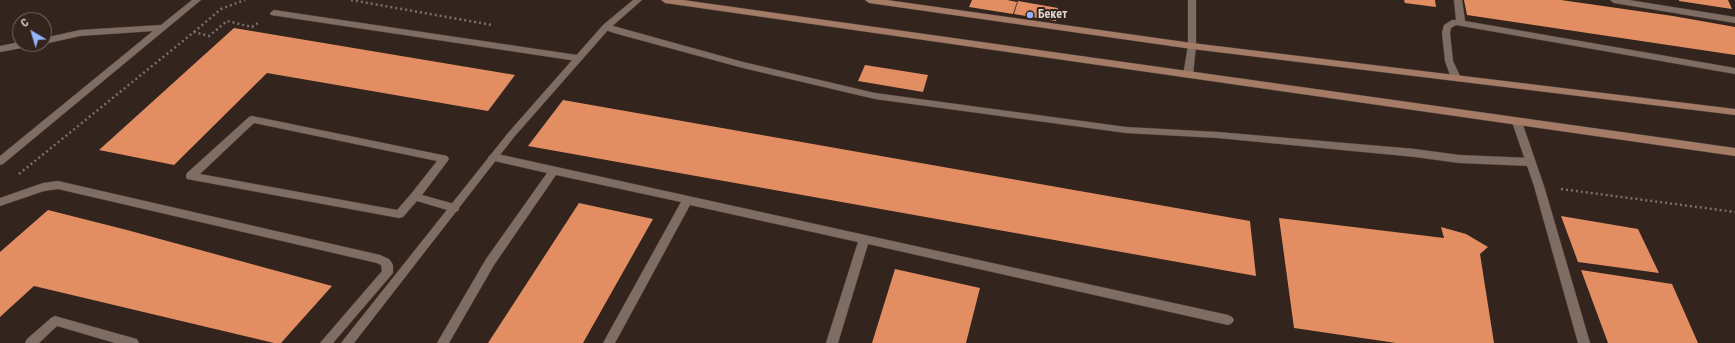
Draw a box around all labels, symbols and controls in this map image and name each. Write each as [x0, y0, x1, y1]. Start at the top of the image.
place label: Бекет [1038, 8, 1067, 22]
marker: Бекет [1025, 10, 1035, 20]
north arrow [12, 12, 52, 52]
text: С [18, 16, 31, 30]

